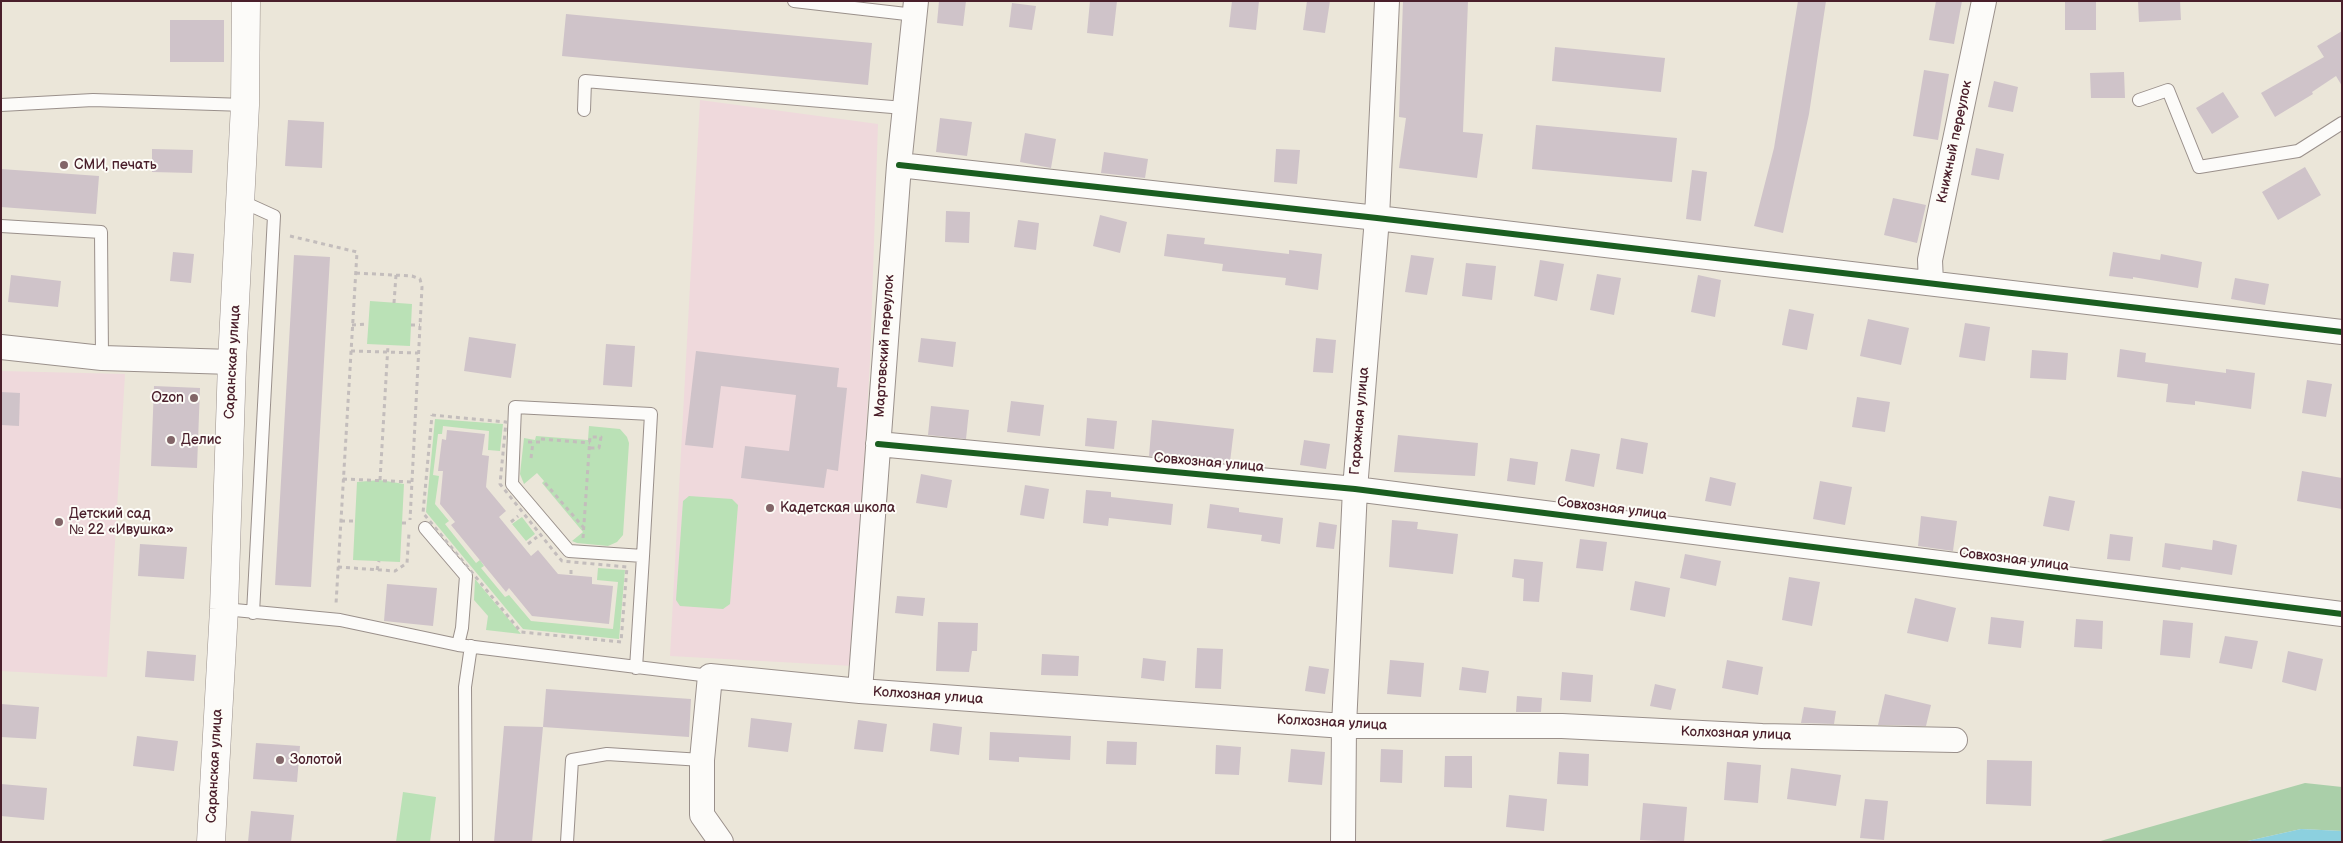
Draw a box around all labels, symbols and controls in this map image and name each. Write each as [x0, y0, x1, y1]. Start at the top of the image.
street label: Книжный переулок [1934, 79, 1976, 205]
place label: СМИ, печать [74, 157, 157, 173]
marker: СМИ, печать [58, 159, 70, 171]
street label: Мартовский переулок [872, 274, 898, 418]
street label: Саранская улица [222, 304, 244, 420]
street label: Гаражная улица [1347, 366, 1373, 476]
place label: Ozon [151, 390, 184, 406]
marker: Ozon [188, 392, 200, 404]
place label: Делис [181, 432, 221, 448]
marker: Делис [165, 434, 177, 446]
street label: Совхозная улица [1153, 450, 1265, 476]
street label: Совхозная улица [1556, 494, 1668, 524]
place label: Кадетская школа [780, 500, 895, 516]
marker: Кадетская школа [764, 502, 776, 514]
place label: Детский сад № 22 «Ивушка» [69, 506, 174, 538]
marker: Детский сад № 22 «Ивушка» [53, 516, 65, 528]
street label: Совхозная улица [1958, 545, 2070, 575]
street label: Колхозная улица [872, 684, 984, 708]
street label: Саранская улица [204, 708, 226, 824]
street label: Колхозная улица [1276, 712, 1388, 734]
street label: Колхозная улица [1680, 724, 1792, 744]
place label: Золотой [290, 752, 342, 768]
marker: Золотой [274, 754, 286, 766]

